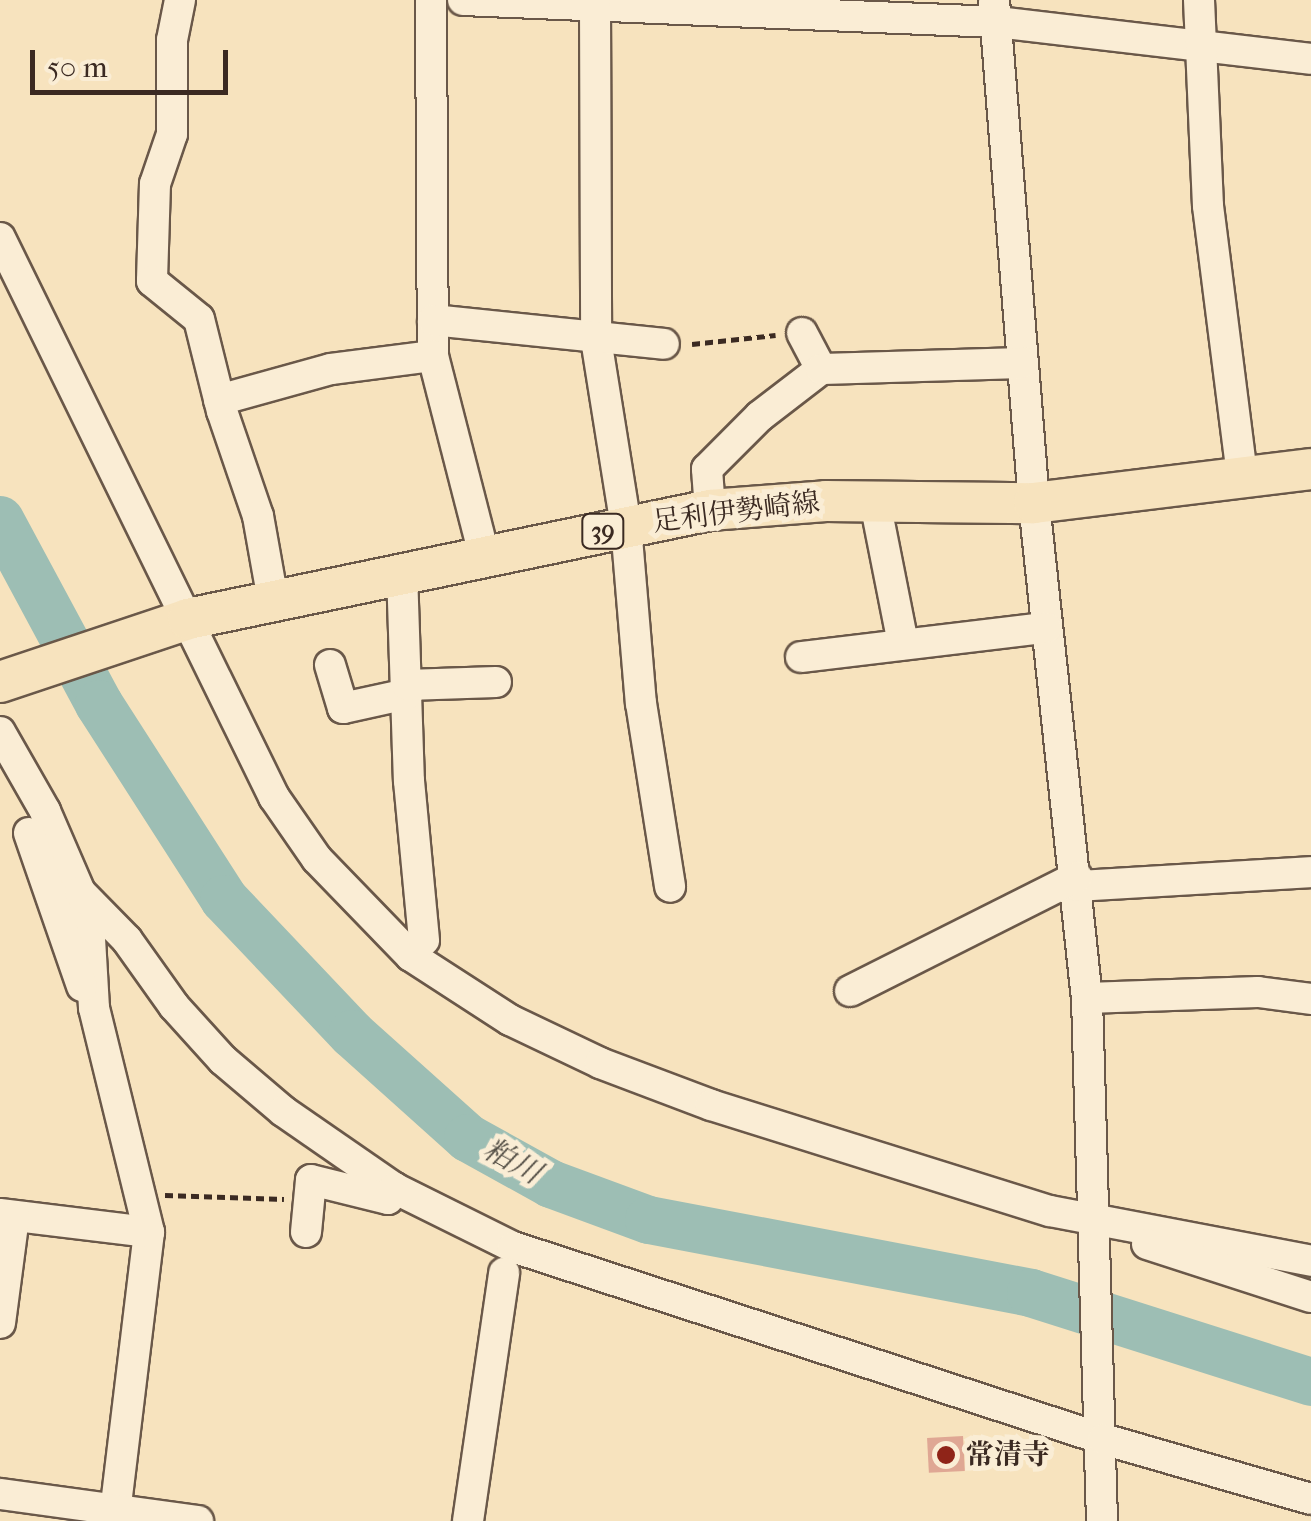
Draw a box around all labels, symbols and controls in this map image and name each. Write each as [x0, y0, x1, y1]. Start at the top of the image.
scale bar [35, 30, 232, 92]
text: 50 m [47, 50, 108, 85]
street label: 足利伊勢崎線 [651, 485, 821, 539]
road number: 39 [580, 511, 626, 551]
water label: 粕川 [477, 1132, 547, 1192]
place label: 常清寺 [966, 1438, 1050, 1472]
marker: 常清寺 [935, 1444, 957, 1466]

